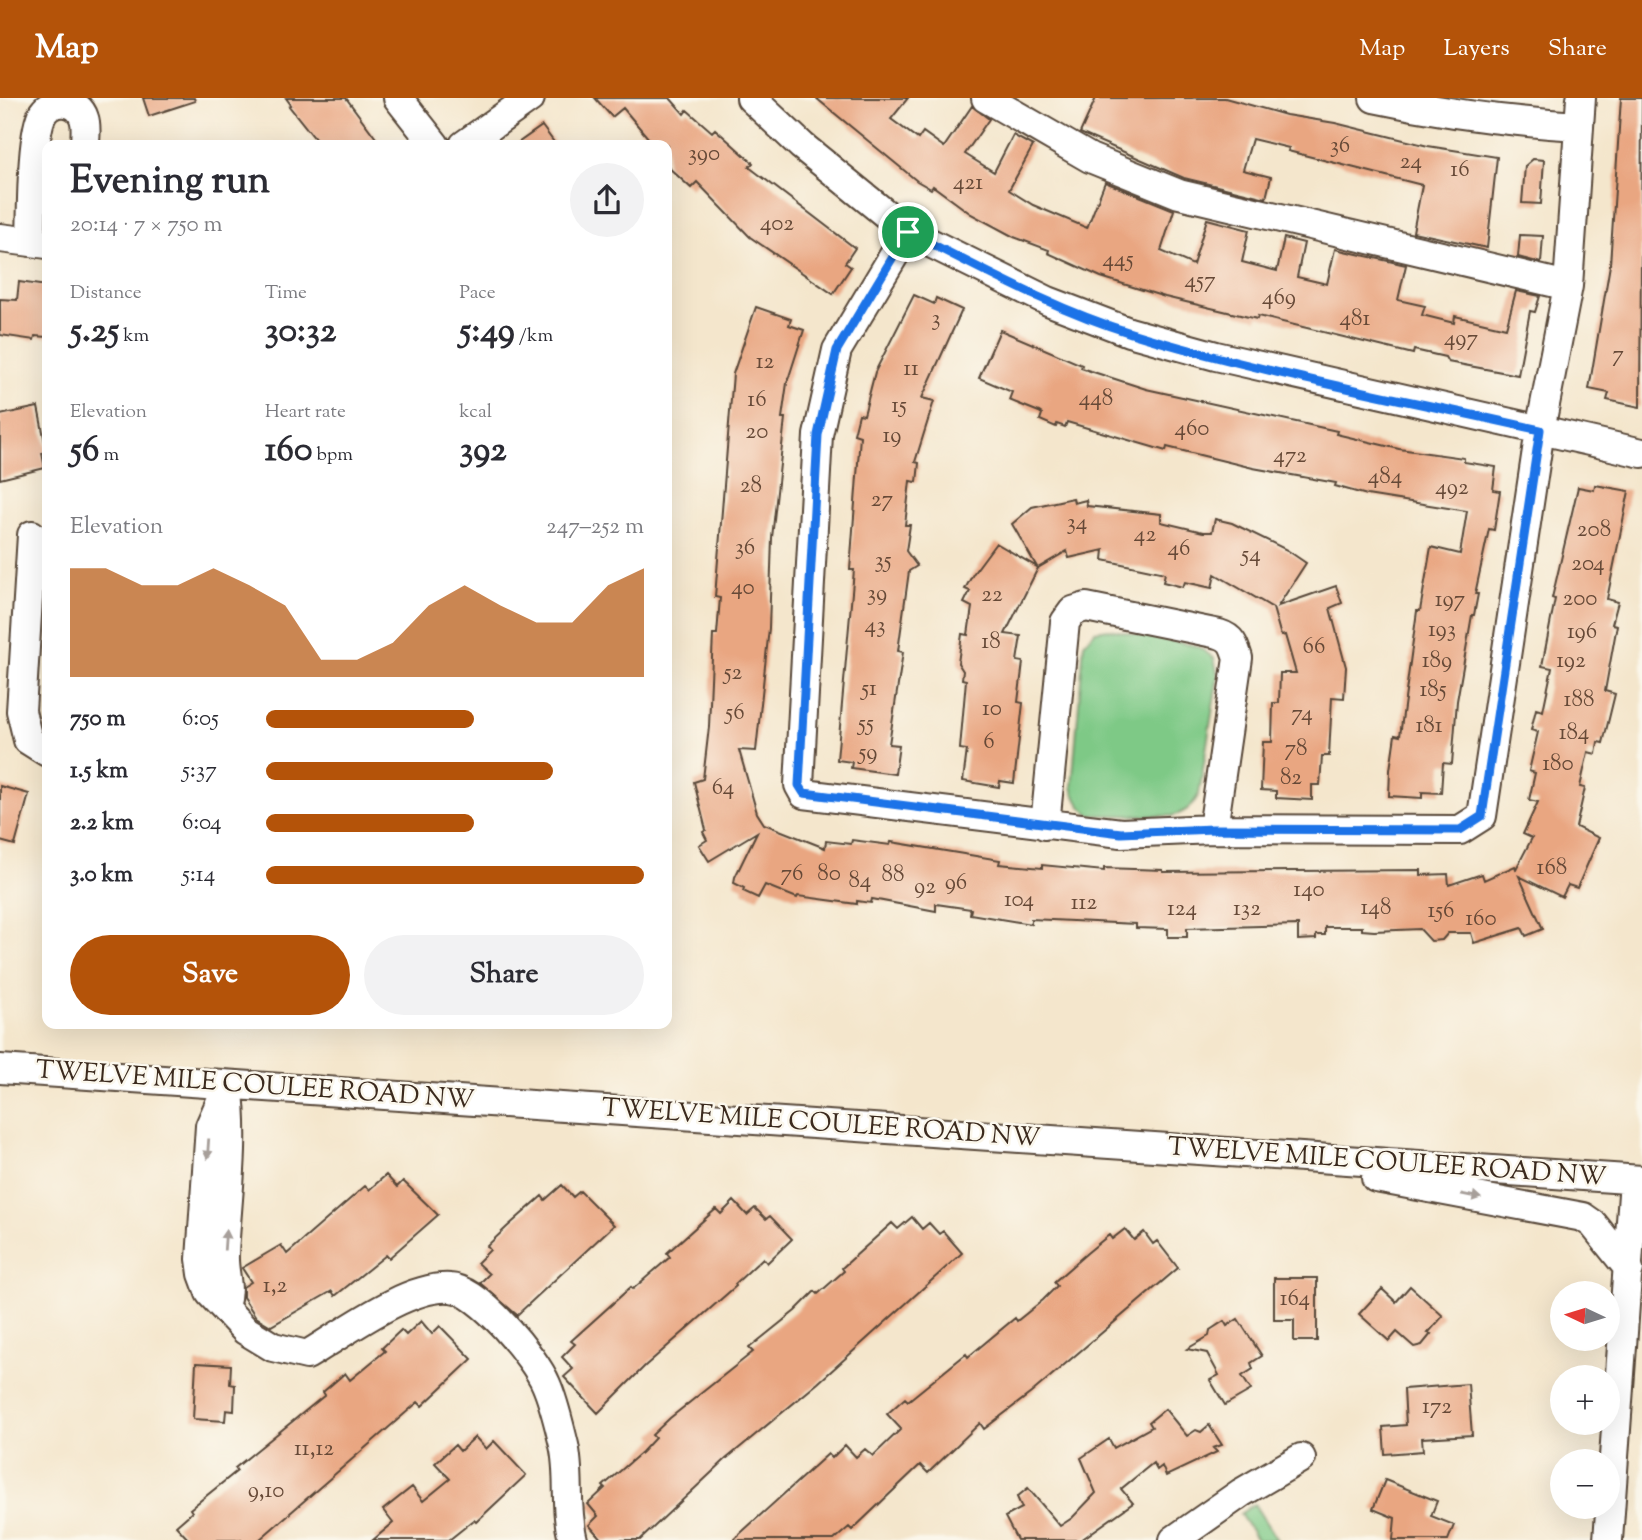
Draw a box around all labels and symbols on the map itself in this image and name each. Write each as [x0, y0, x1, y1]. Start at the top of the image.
house number: 36 [1330, 130, 1350, 163]
house number: 390 [688, 138, 720, 171]
house number: 24 [1400, 146, 1422, 179]
house number: 16 [1450, 154, 1470, 187]
house number: 421 [953, 167, 983, 200]
pin [878, 202, 938, 262]
house number: 402 [760, 208, 794, 241]
house number: 445 [1102, 244, 1134, 277]
house number: 457 [1185, 265, 1216, 298]
house number: 469 [1262, 282, 1296, 315]
house number: 3 [931, 303, 941, 336]
house number: 481 [1340, 303, 1371, 336]
house number: 497 [1444, 323, 1479, 356]
house number: 7 [1612, 339, 1624, 372]
house number: 12 [756, 346, 775, 379]
house number: 11 [903, 353, 919, 386]
house number: 448 [1079, 383, 1113, 416]
house number: 16 [747, 384, 767, 417]
house number: 15 [891, 390, 907, 423]
house number: 460 [1175, 413, 1209, 446]
house number: 20 [746, 416, 768, 449]
house number: 19 [883, 420, 901, 453]
house number: 472 [1273, 440, 1307, 473]
house number: 484 [1368, 461, 1402, 494]
house number: 28 [740, 470, 762, 503]
house number: 492 [1435, 472, 1469, 505]
house number: 27 [871, 484, 894, 517]
house number: 34 [1067, 507, 1087, 540]
house number: 208 [1577, 514, 1611, 547]
house number: 42 [1134, 519, 1156, 552]
house number: 36 [735, 532, 755, 565]
house number: 46 [1168, 533, 1190, 566]
house number: 54 [1239, 539, 1261, 572]
house number: 35 [874, 545, 892, 578]
house number: 204 [1571, 548, 1605, 581]
house number: 40 [731, 572, 755, 605]
house number: 39 [867, 578, 887, 611]
house number: 22 [981, 579, 1003, 612]
house number: 200 [1562, 583, 1598, 616]
house number: 197 [1435, 584, 1466, 617]
house number: 43 [865, 610, 885, 643]
house number: 193 [1428, 614, 1456, 647]
house number: 196 [1567, 616, 1597, 649]
house number: 18 [981, 626, 1001, 659]
house number: 66 [1303, 631, 1325, 664]
house number: 189 [1422, 645, 1452, 678]
house number: 192 [1556, 645, 1586, 678]
house number: 52 [722, 657, 743, 690]
house number: 51 [859, 673, 877, 706]
house number: 185 [1419, 674, 1447, 707]
house number: 188 [1564, 684, 1594, 717]
house number: 10 [982, 693, 1002, 726]
house number: 56 [723, 697, 745, 730]
house number: 74 [1291, 698, 1313, 731]
house number: 55 [856, 708, 874, 741]
house number: 181 [1415, 710, 1443, 743]
house number: 184 [1559, 717, 1589, 750]
house number: 6 [983, 726, 995, 759]
house number: 78 [1284, 733, 1308, 766]
house number: 59 [856, 737, 878, 770]
house number: 180 [1542, 748, 1574, 781]
house number: 82 [1280, 762, 1302, 795]
house number: 64 [712, 772, 734, 805]
house number: 168 [1537, 852, 1567, 885]
house number: 76 [781, 858, 803, 891]
house number: 80 [817, 858, 841, 891]
house number: 88 [882, 859, 905, 892]
house number: 84 [849, 865, 871, 898]
house number: 96 [945, 867, 967, 900]
house number: 92 [914, 871, 936, 904]
house number: 140 [1293, 874, 1325, 907]
house number: 104 [1004, 884, 1034, 917]
house number: 112 [1071, 887, 1097, 920]
house number: 148 [1361, 892, 1391, 925]
house number: 124 [1167, 893, 1197, 926]
house number: 132 [1233, 893, 1261, 926]
house number: 156 [1427, 895, 1455, 928]
house number: 160 [1465, 903, 1497, 936]
street label: TWELVE MILE COULEE ROAD NW [34, 1052, 476, 1120]
street label: TWELVE MILE COULEE ROAD NW [600, 1090, 1042, 1158]
street label: TWELVE MILE COULEE ROAD NW [1166, 1129, 1608, 1197]
one-way arrow [202, 1139, 213, 1161]
one-way arrow [1460, 1191, 1482, 1202]
one-way arrow [220, 1229, 231, 1251]
house number: 1,2 [263, 1270, 287, 1303]
north arrow [1550, 1281, 1620, 1351]
house number: 164 [1280, 1283, 1310, 1316]
house number: 172 [1422, 1391, 1452, 1424]
house number: 11,12 [294, 1433, 334, 1466]
house number: 9,10 [248, 1475, 284, 1508]

